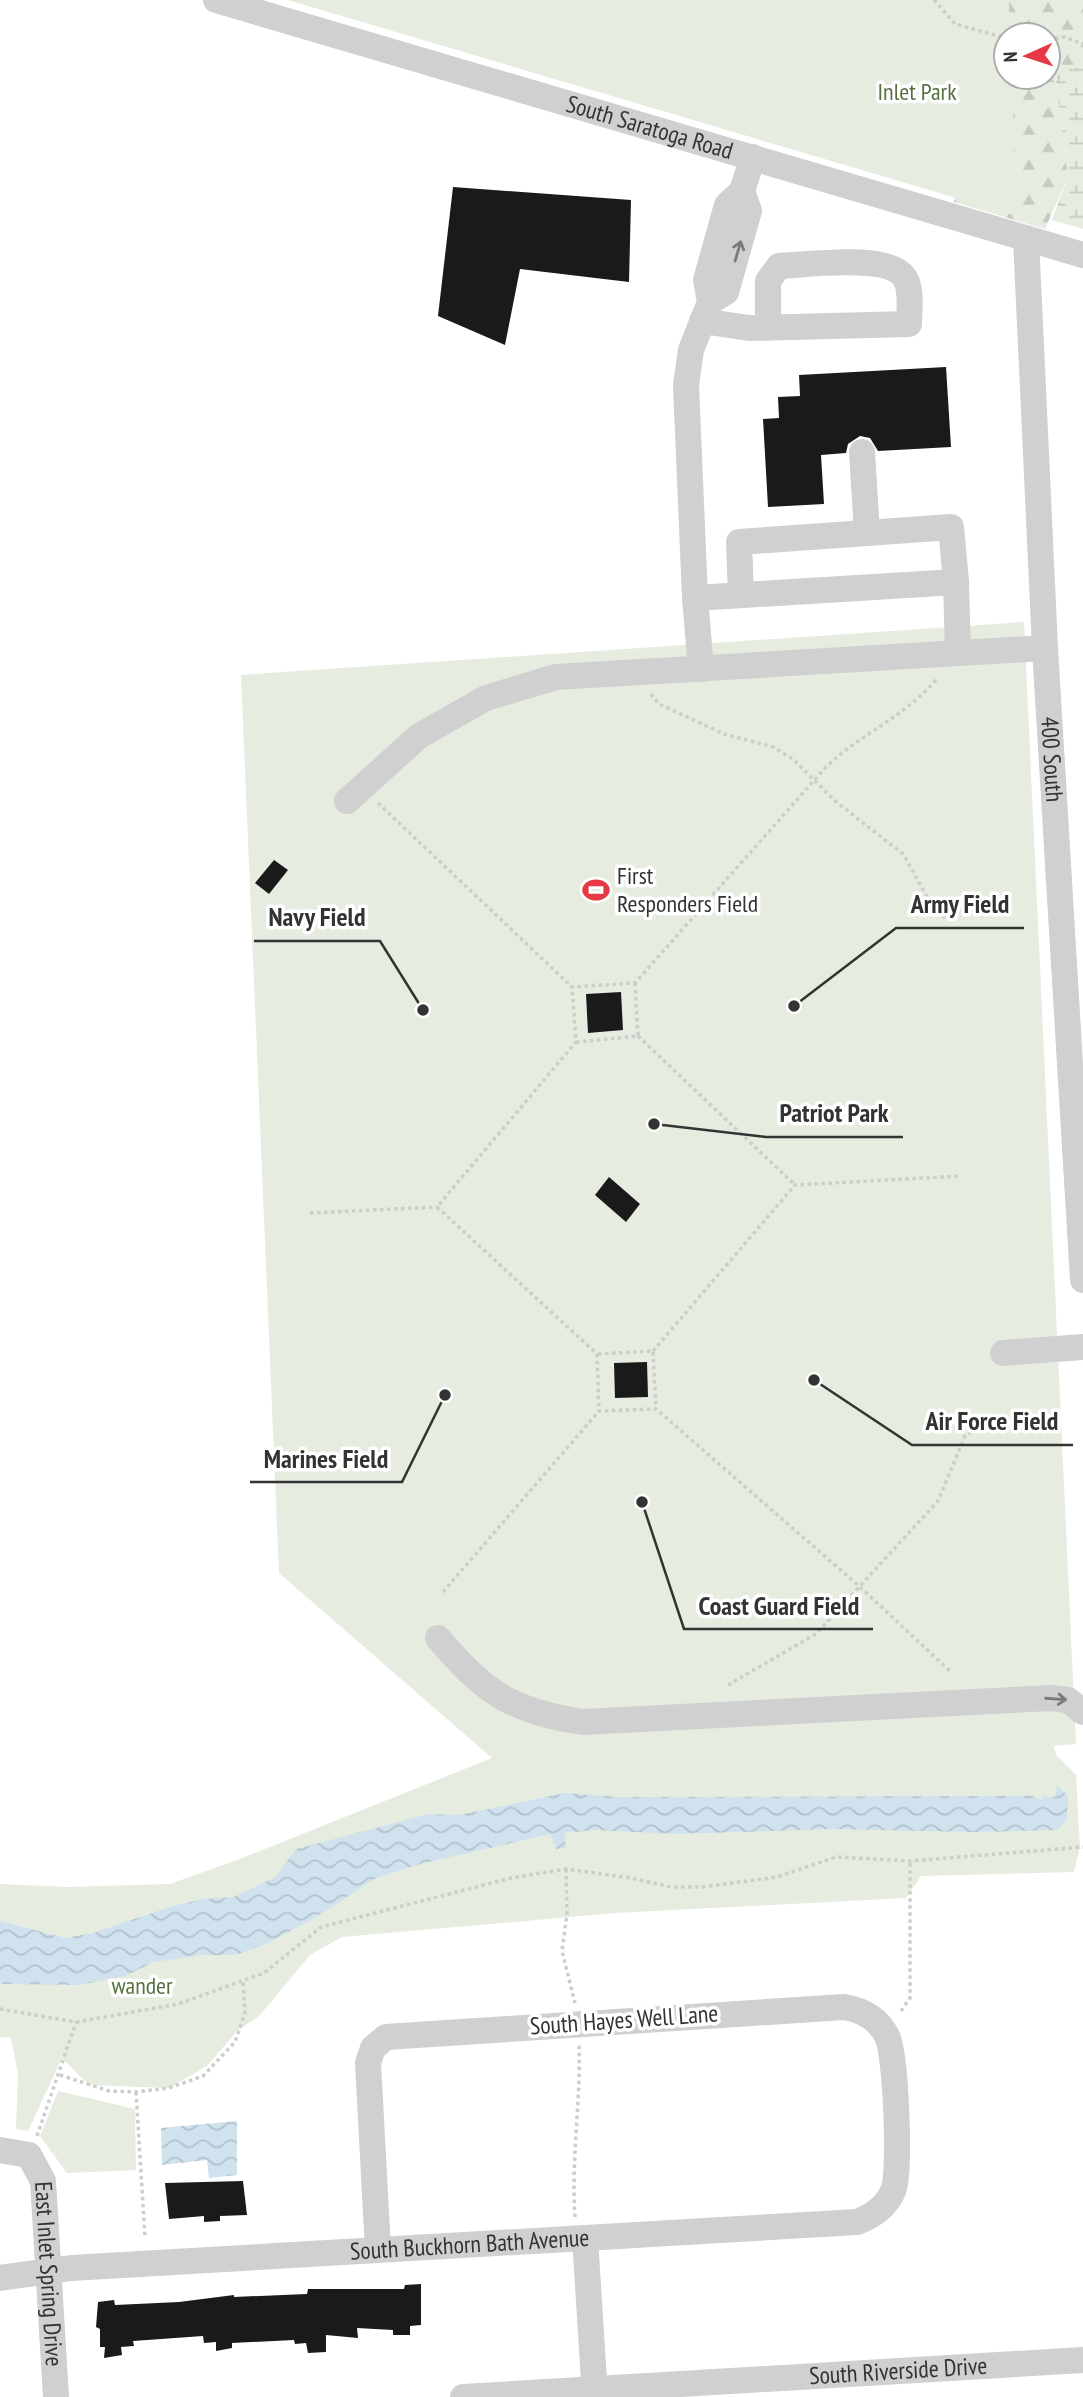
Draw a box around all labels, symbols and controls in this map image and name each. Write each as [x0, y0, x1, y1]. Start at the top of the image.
north arrow [992, 21, 1062, 91]
text: N [998, 51, 1022, 63]
park label: Inlet Park [878, 76, 957, 107]
street label: South Saratoga Road [563, 88, 737, 166]
one-way arrow [732, 240, 745, 262]
street label: 400 South [1034, 716, 1070, 803]
place label: First Responders Field [617, 860, 758, 919]
sports icon: First Responders Field [581, 875, 611, 905]
callout: Army Field [896, 881, 1024, 928]
text: Army Field [910, 887, 1009, 920]
callout: Navy Field [254, 894, 380, 941]
text: Navy Field [269, 900, 365, 933]
callout: Patriot Park [766, 1090, 903, 1137]
text: Patriot Park [780, 1096, 889, 1129]
callout: Air Force Field [912, 1398, 1073, 1445]
text: Air Force Field [925, 1404, 1058, 1437]
callout: Marines Field [250, 1435, 402, 1482]
text: Marines Field [264, 1442, 388, 1475]
callout: Coast Guard Field [684, 1582, 873, 1629]
text: Coast Guard Field [699, 1589, 859, 1622]
one-way arrow [1044, 1693, 1066, 1706]
park label: wander [111, 1970, 173, 2001]
street label: South Hayes Well Lane [529, 1997, 719, 2042]
street label: East Inlet Spring Drive [28, 2180, 70, 2367]
street label: South Buckhorn Bath Avenue [349, 2222, 590, 2267]
street label: South Riverside Drive [808, 2350, 988, 2391]

